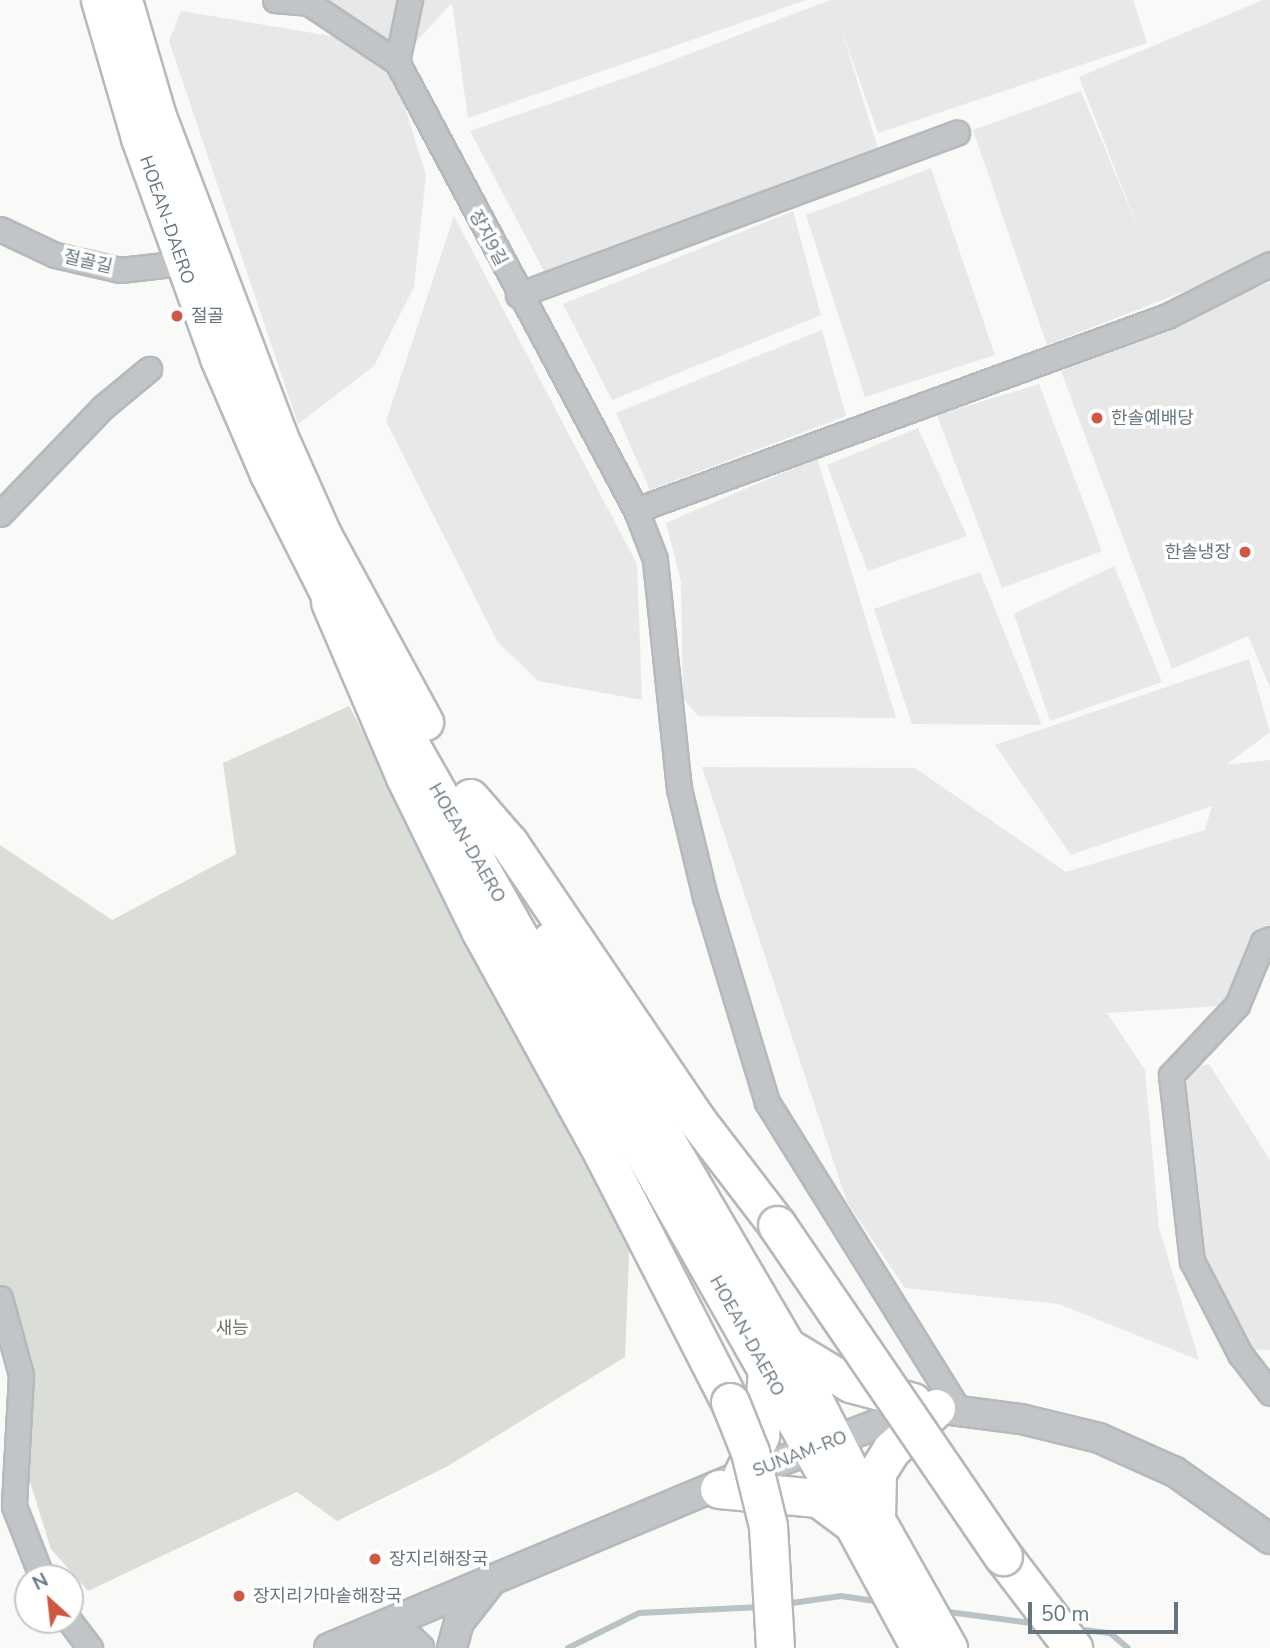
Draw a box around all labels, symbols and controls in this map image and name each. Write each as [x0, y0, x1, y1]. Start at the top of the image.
street label: HOEAN-DAERO [135, 153, 199, 287]
street label: 장지9길 [464, 206, 512, 270]
street label: 절골길 [61, 246, 115, 278]
place label: 절골 [191, 305, 224, 327]
marker: 절골 [169, 308, 185, 324]
place label: 한솔예배당 [1111, 407, 1194, 429]
marker: 한솔예배당 [1089, 410, 1105, 426]
place label: 한솔냉장 [1165, 541, 1231, 563]
marker: 한솔냉장 [1237, 544, 1253, 560]
street label: HOEAN-DAERO [424, 779, 510, 907]
street label: HOEAN-DAERO [705, 1272, 789, 1400]
park label: 새능 [215, 1317, 249, 1339]
street label: SUNAM-RO [750, 1426, 850, 1482]
place label: 장지리해장국 [389, 1548, 488, 1570]
marker: 장지리해장국 [367, 1551, 383, 1567]
north arrow [14, 1564, 84, 1634]
text: N [28, 1567, 53, 1597]
place label: 장지리가마솥해장국 [253, 1585, 402, 1607]
marker: 장지리가마솥해장국 [231, 1588, 247, 1604]
scale bar [1032, 1588, 1182, 1632]
text: 50 m [1041, 1600, 1090, 1628]

